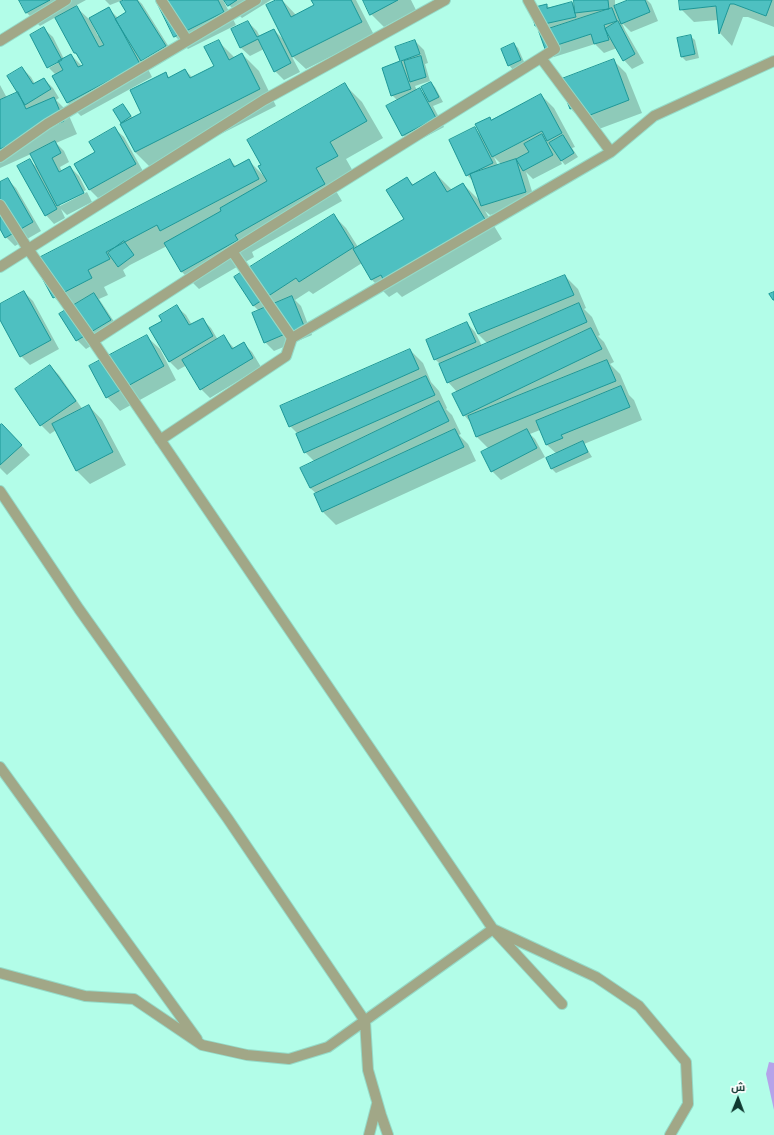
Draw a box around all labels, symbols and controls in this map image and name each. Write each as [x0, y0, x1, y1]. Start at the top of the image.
north arrow [718, 1079, 758, 1119]
text: ش [731, 1080, 745, 1094]

